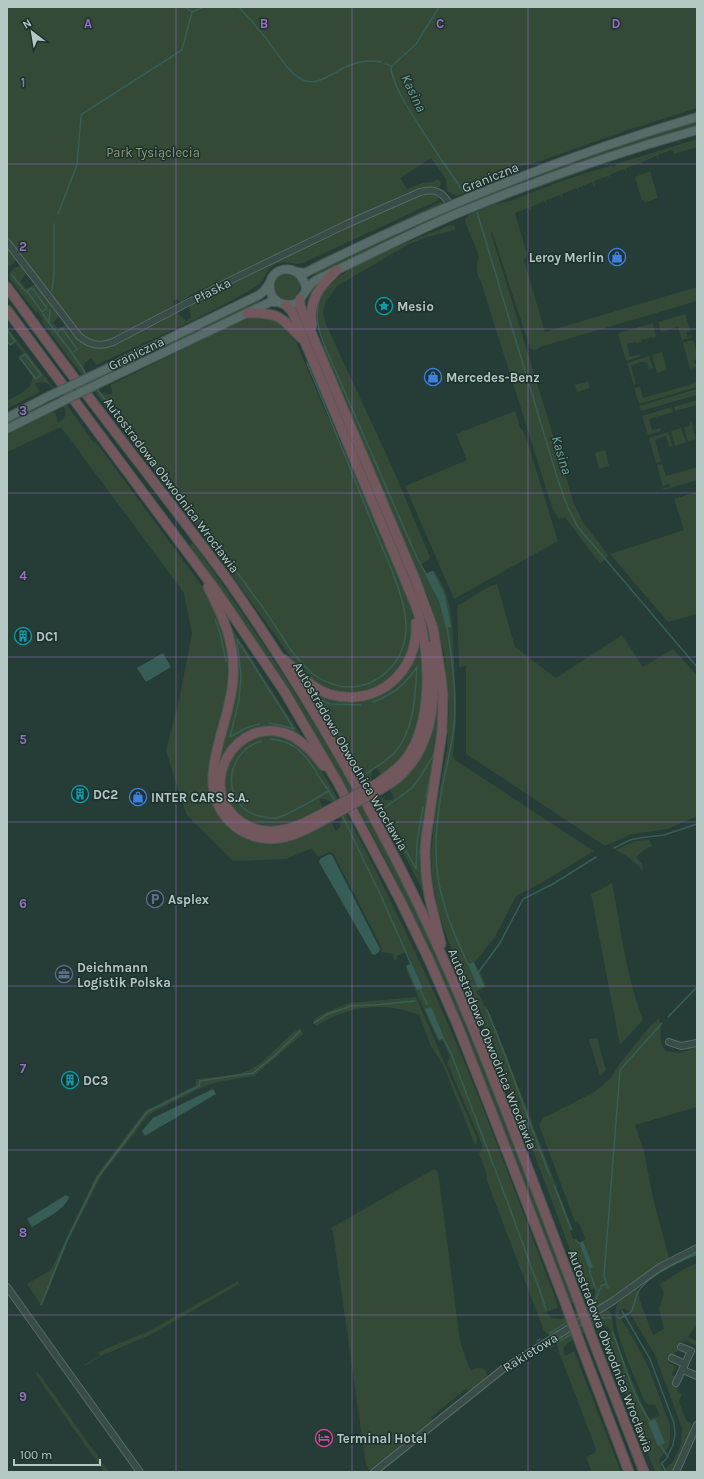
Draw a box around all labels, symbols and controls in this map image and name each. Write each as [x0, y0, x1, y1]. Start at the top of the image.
north arrow [12, 12, 52, 52]
text: N [20, 16, 34, 31]
text: A [84, 16, 92, 31]
text: B [260, 16, 268, 31]
text: C [436, 16, 444, 31]
text: D [612, 16, 621, 31]
water label: Kasina [397, 72, 430, 115]
text: 1 [21, 75, 25, 90]
park label: Park Tysiąclecia [106, 145, 200, 160]
street label: Graniczna [460, 159, 521, 196]
text: 2 [19, 239, 27, 254]
shop icon: Leroy Merlin [607, 247, 627, 267]
place label: Leroy Merlin [529, 250, 604, 265]
street label: Płaska [191, 275, 233, 306]
place icon: Mesio [374, 296, 394, 316]
place label: Mesio [397, 299, 434, 314]
street label: Graniczna [106, 334, 166, 373]
shop icon: Mercedes-Benz [423, 367, 443, 387]
place label: Mercedes-Benz [446, 370, 540, 385]
street label: Autostradowa Obwodnica Wrocławia [101, 395, 242, 576]
text: 3 [19, 403, 27, 418]
water label: Kasina [548, 434, 575, 477]
text: 4 [19, 568, 27, 583]
building icon: DC1 [13, 626, 33, 646]
place label: DC1 [36, 629, 58, 644]
street label: Autostradowa Obwodnica Wrocławia [290, 659, 411, 853]
text: 5 [19, 732, 27, 747]
building icon: DC2 [70, 784, 90, 804]
place label: DC2 [93, 787, 118, 802]
shop icon: INTER CARS S.A. [128, 787, 148, 807]
place label: INTER CARS S.A. [151, 790, 249, 805]
parking icon: Asplex [145, 889, 165, 909]
place label: Asplex [168, 892, 209, 907]
text: 6 [19, 896, 27, 911]
street label: Autostradowa Obwodnica Wrocławia [445, 947, 540, 1152]
place label: Deichmann Logistik Polska [77, 960, 171, 990]
office icon: Deichmann Logistik Polska [54, 964, 74, 984]
text: 7 [20, 1061, 27, 1076]
building icon: DC3 [60, 1070, 80, 1090]
place label: DC3 [83, 1073, 108, 1088]
text: 8 [19, 1225, 27, 1240]
street label: Autostradowa Obwodnica Wrocławia [565, 1248, 656, 1454]
street label: Rakietowa [500, 1330, 560, 1375]
text: 9 [19, 1389, 27, 1404]
hotel icon: Terminal Hotel [314, 1428, 334, 1448]
place label: Terminal Hotel [337, 1431, 427, 1446]
scale bar [14, 1441, 100, 1467]
text: 100 m [20, 1448, 52, 1462]

